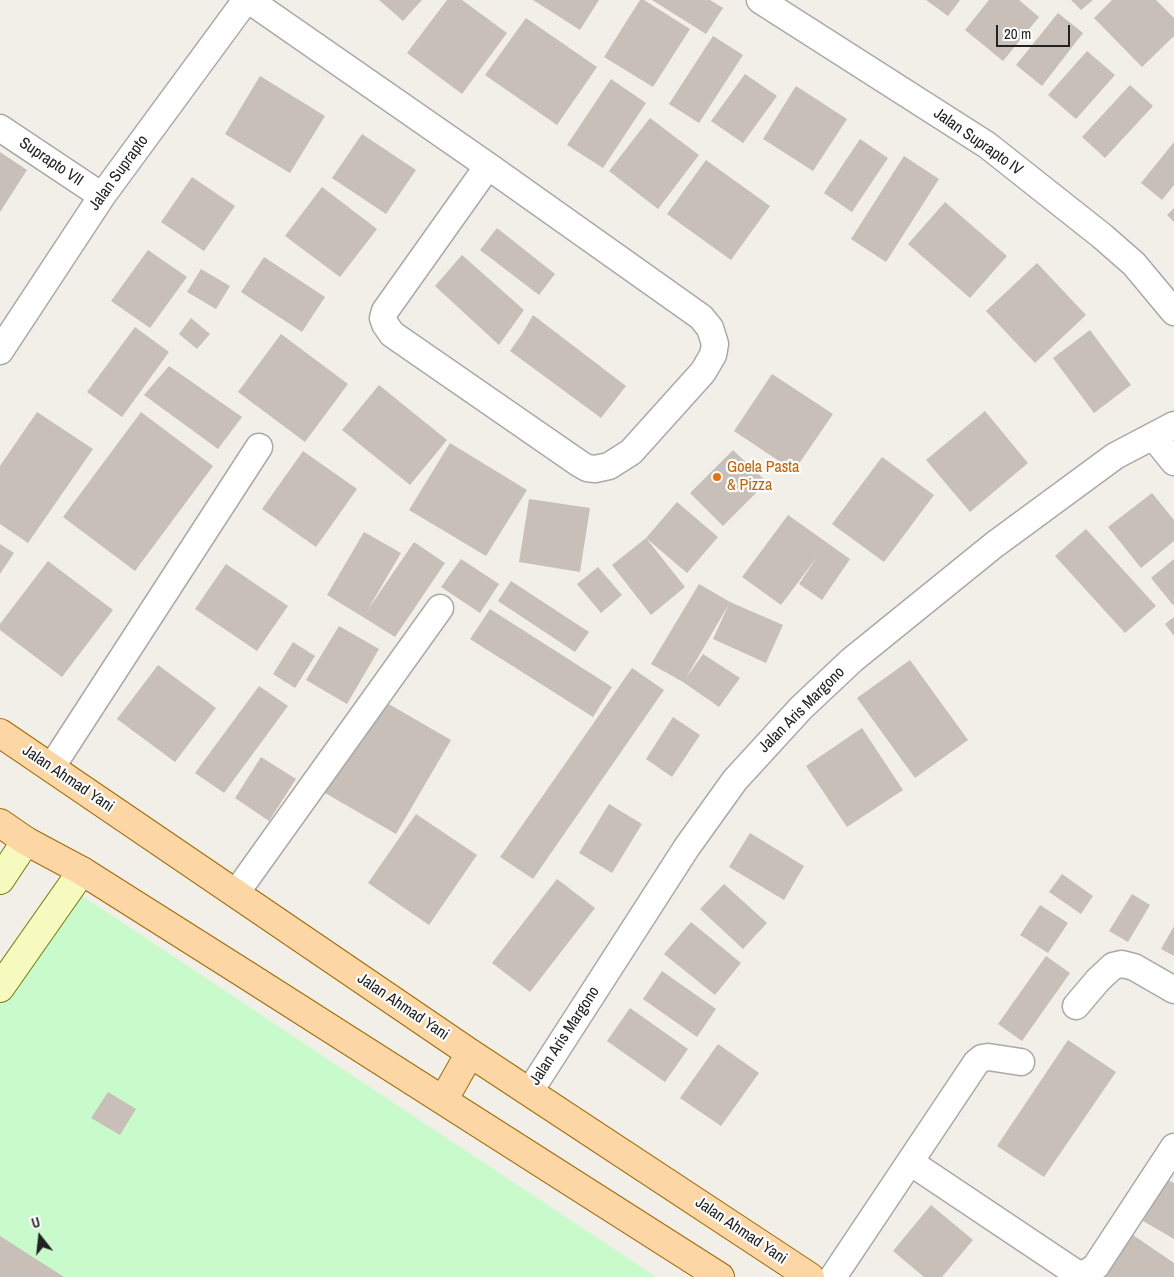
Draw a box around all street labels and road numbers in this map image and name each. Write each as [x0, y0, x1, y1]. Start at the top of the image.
street label: Jalan Suprapto IV [930, 104, 1026, 180]
street label: Jalan Suprapto [85, 132, 153, 214]
street label: Suprapto VII [15, 134, 87, 190]
street label: Jalan Aris Margono [755, 663, 849, 757]
street label: Jalan Ahmad Yani [19, 741, 117, 817]
street label: Jalan Ahmad Yani [354, 969, 452, 1045]
street label: Jalan Aris Margono [526, 983, 604, 1089]
street label: Jalan Ahmad Yani [692, 1193, 790, 1269]

